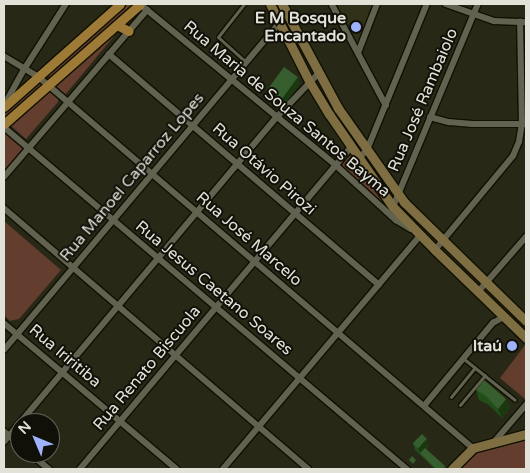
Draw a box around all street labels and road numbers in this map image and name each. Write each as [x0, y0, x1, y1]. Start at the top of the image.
street label: Rua Maria de Souza Santos Bayma [180, 17, 394, 201]
street label: Rua José Rambaiolo [384, 25, 462, 175]
street label: Rua Manoel Caparroz Lopes [56, 89, 208, 265]
street label: Rua Otávio Pirozi [208, 119, 320, 219]
street label: Rua José Marcelo [192, 188, 306, 290]
street label: Rua Jesus Caetano Soares [132, 217, 296, 359]
street label: Rua Renato Biscuola [89, 302, 205, 434]
street label: Rua Iriritiba [25, 320, 105, 392]

